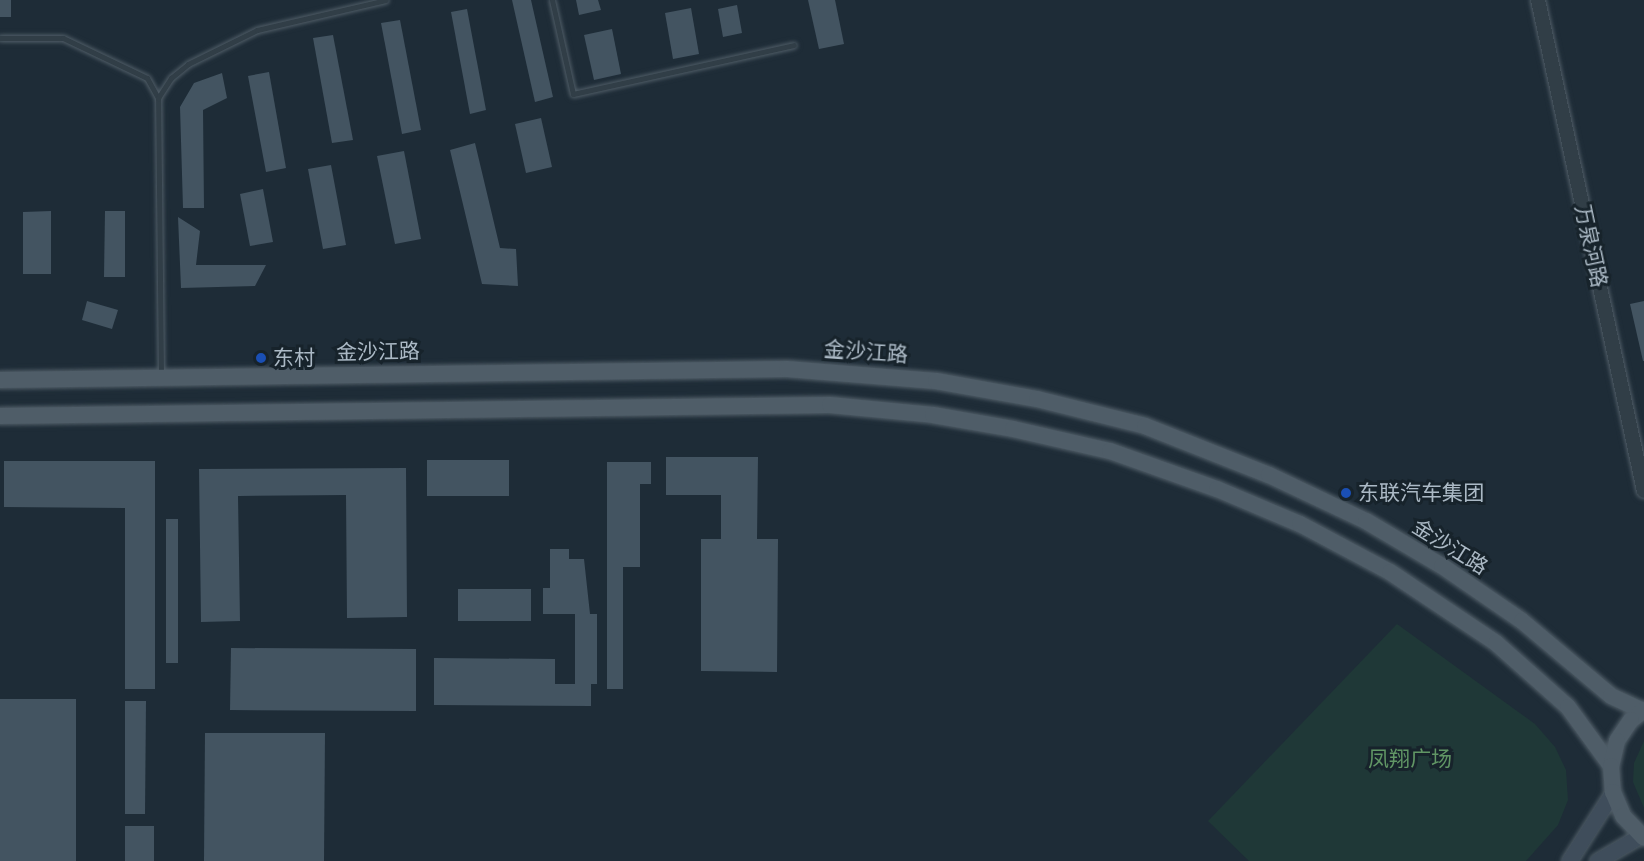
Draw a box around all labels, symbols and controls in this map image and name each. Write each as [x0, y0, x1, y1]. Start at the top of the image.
street label: 万泉河路 [1570, 202, 1612, 290]
street label: 金沙江路 [823, 337, 909, 367]
street label: 金沙江路 [336, 339, 420, 365]
place label: 东村 [273, 345, 315, 371]
marker: 东村 [254, 351, 268, 365]
place label: 东联汽车集团 [1358, 480, 1484, 506]
marker: 东联汽车集团 [1339, 486, 1353, 500]
street label: 金沙江路 [1408, 514, 1492, 580]
park label: 凤翔广场 [1368, 746, 1452, 772]

